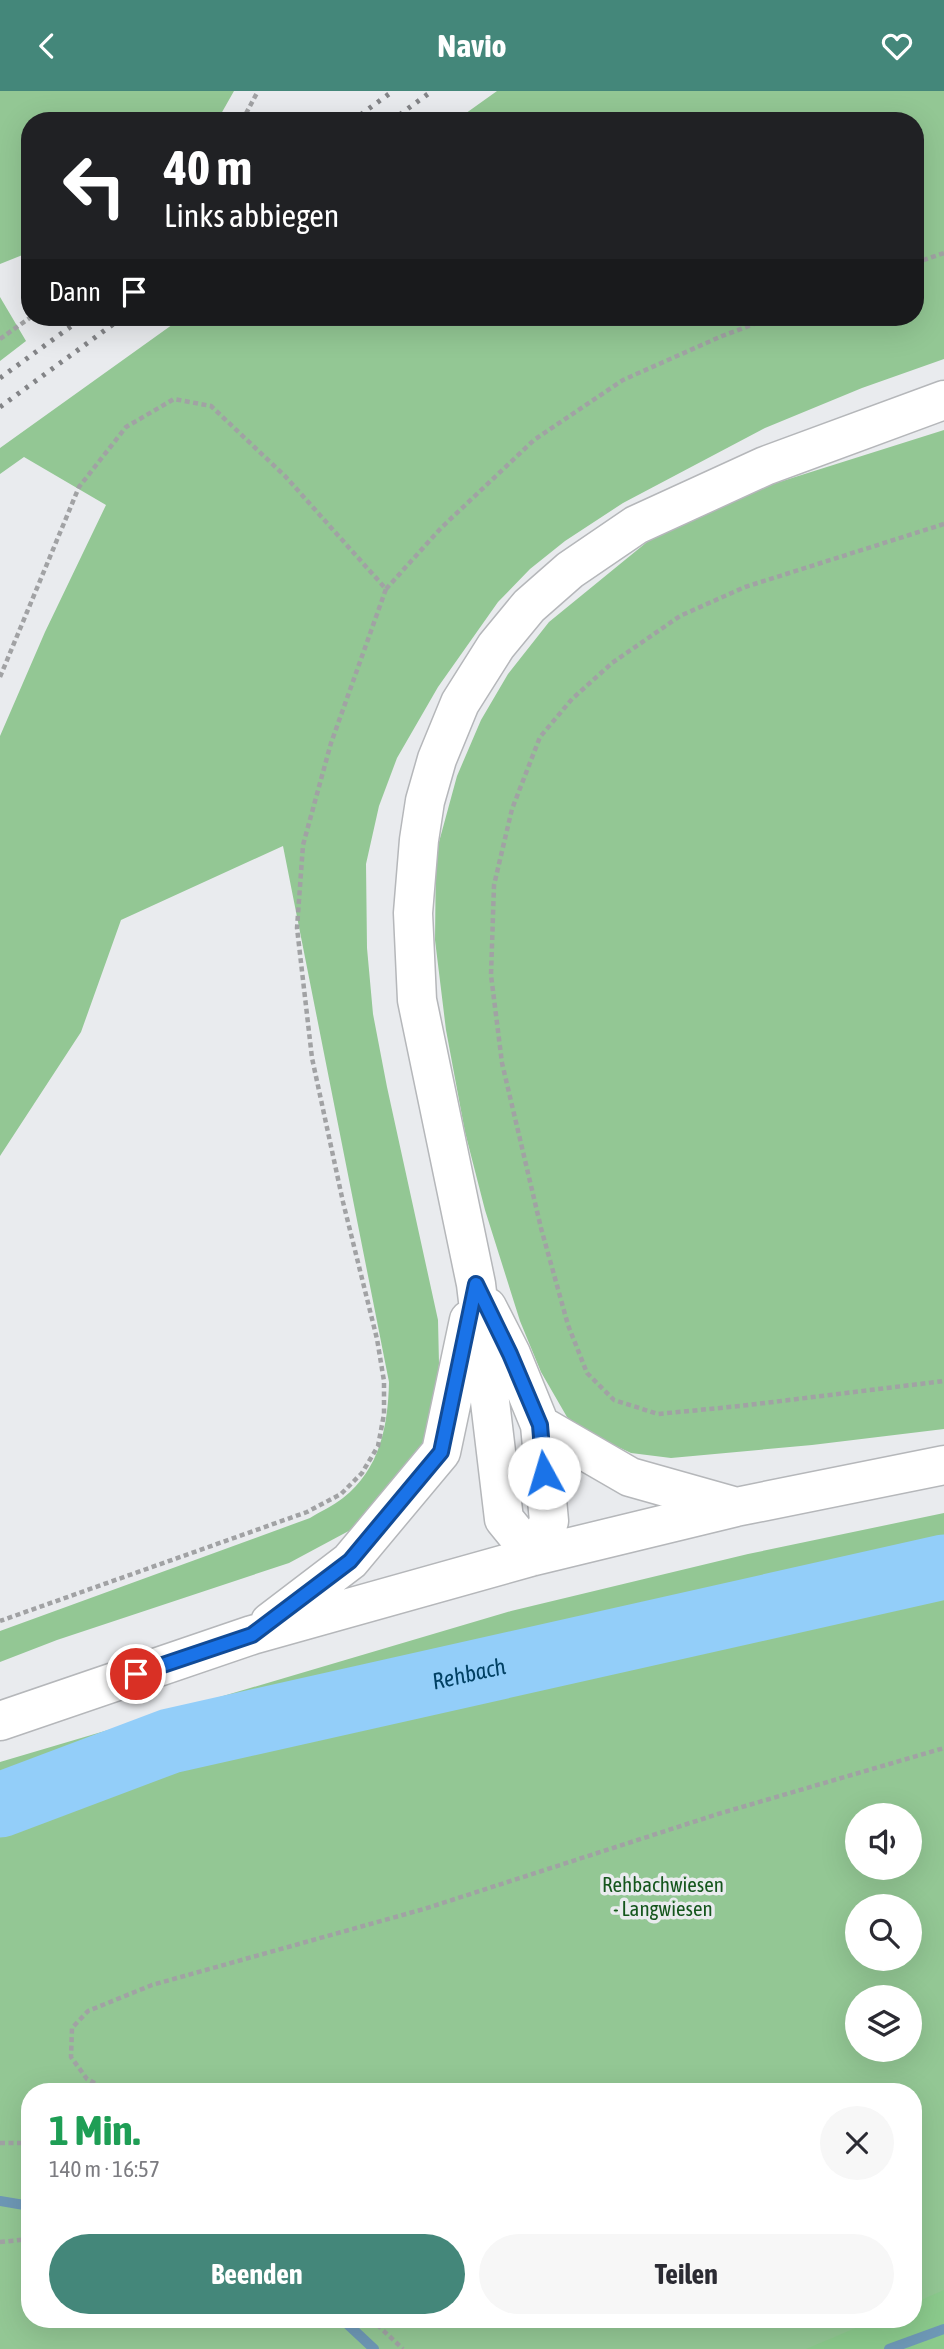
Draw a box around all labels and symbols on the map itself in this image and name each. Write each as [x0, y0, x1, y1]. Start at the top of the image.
position arrow [507, 1436, 581, 1510]
pin [106, 1644, 166, 1704]
water label: Rehbach [430, 1653, 508, 1695]
park label: Rehbachwiesen - Langwiesen [602, 1872, 724, 1920]

